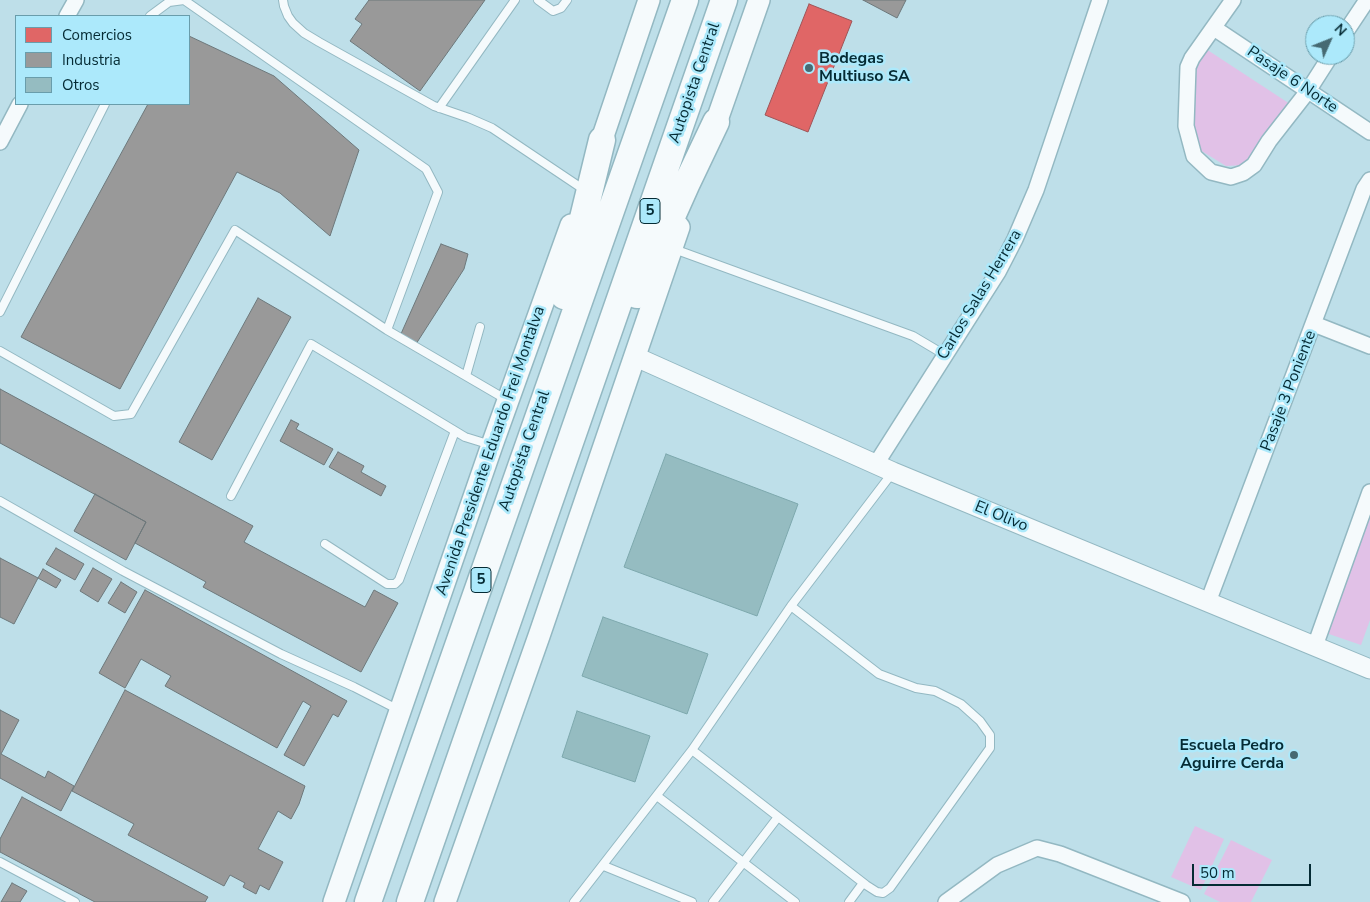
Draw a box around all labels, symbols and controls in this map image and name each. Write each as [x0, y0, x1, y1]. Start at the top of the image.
legend [15, 15, 190, 105]
north arrow [1305, 15, 1355, 65]
street label: Autopista Central [665, 20, 725, 146]
text: N [1330, 20, 1351, 40]
text: Comercios [62, 25, 132, 45]
street label: Pasaje 6 Norte [1243, 43, 1341, 117]
place label: Bodegas Multiuso SA [819, 49, 910, 87]
text: Industria [62, 50, 121, 70]
marker: Bodegas Multiuso SA [803, 62, 815, 74]
text: Otros [62, 75, 100, 95]
road number: 5 [640, 198, 660, 224]
street label: Carlos Salas Herrera [934, 227, 1026, 363]
street label: Avenida Presidente Eduardo Frei Montalva [432, 304, 550, 598]
street label: Pasaje 3 Poniente [1257, 328, 1321, 454]
street label: Autopista Central [495, 388, 555, 514]
street label: El Olivo [971, 498, 1031, 536]
road number: 5 [471, 568, 491, 592]
place label: Escuela Pedro Aguirre Cerda [1179, 736, 1284, 774]
marker: Escuela Pedro Aguirre Cerda [1288, 749, 1300, 761]
scale bar [1195, 854, 1314, 886]
text: 50 m [1200, 863, 1235, 883]

